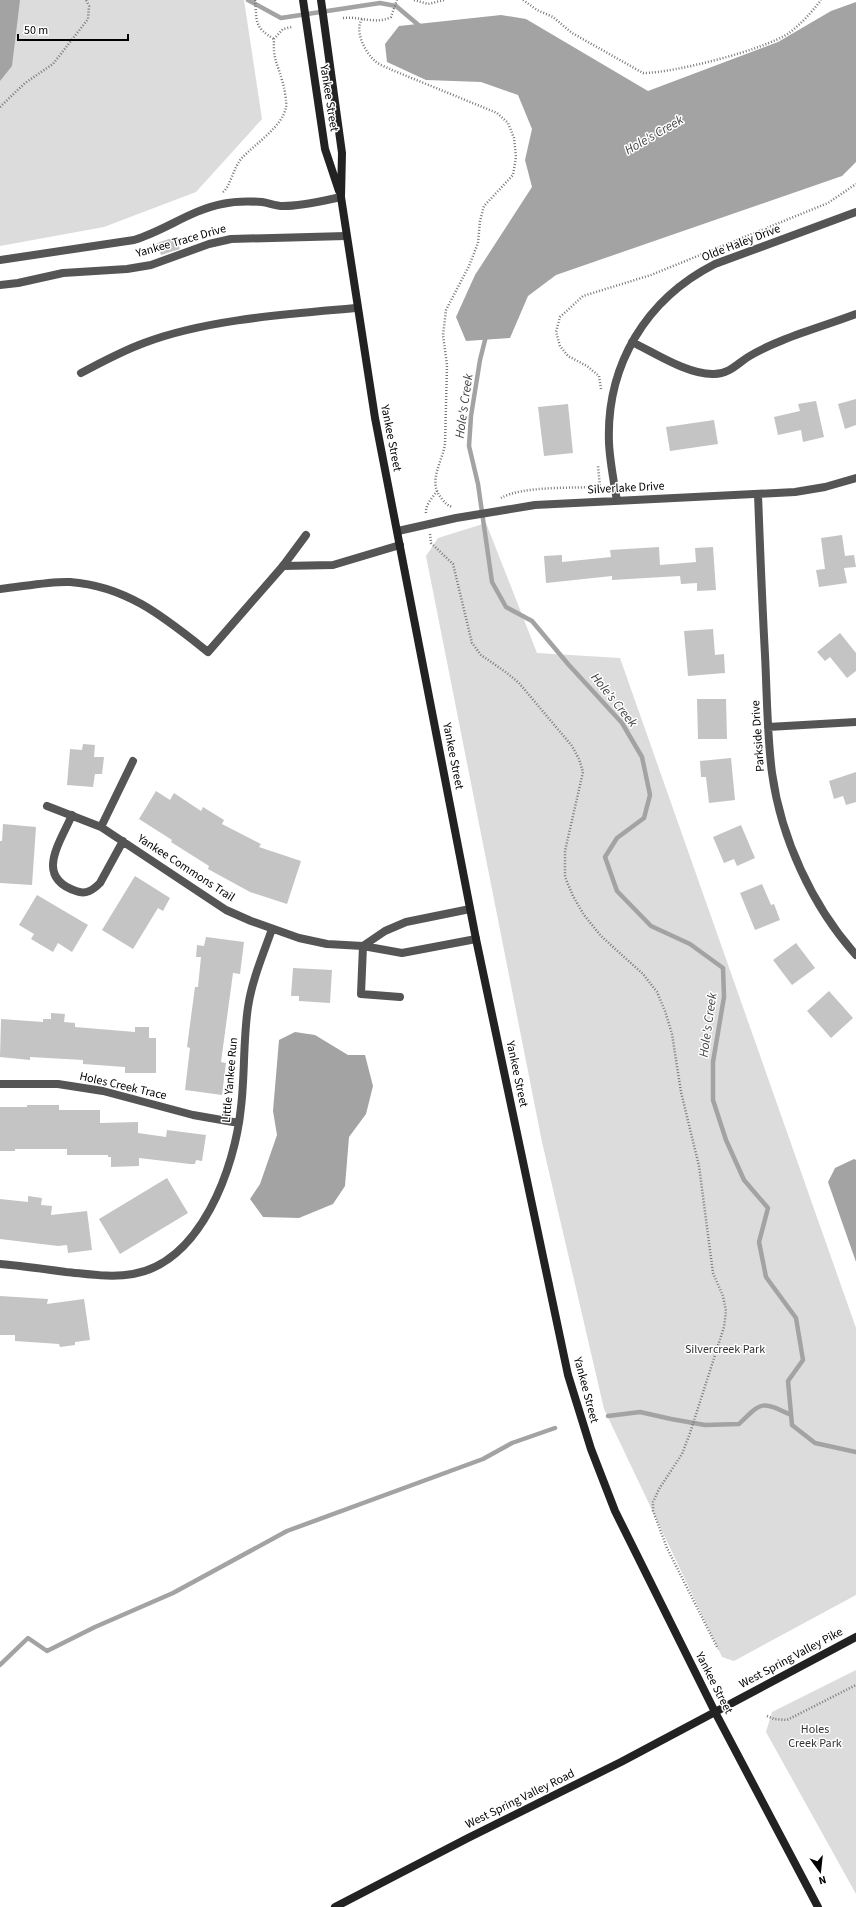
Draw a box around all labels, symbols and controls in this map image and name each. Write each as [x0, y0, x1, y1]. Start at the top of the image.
scale bar [18, 16, 128, 42]
text: 50 m [24, 22, 48, 39]
street label: Yankee Street [315, 62, 343, 133]
water label: Hole's Creek [621, 111, 687, 159]
street label: Yankee Trace Drive [133, 220, 228, 262]
street label: Olde Haley Drive [699, 220, 783, 266]
water label: Hole's Creek [451, 372, 478, 439]
street label: Yankee Street [376, 402, 406, 473]
street label: Silverlake Drive [587, 477, 665, 499]
water label: Hole's Creek [587, 669, 642, 732]
street label: Parkside Drive [747, 700, 769, 772]
street label: Yankee Street [438, 720, 468, 791]
street label: Yankee Commons Trail [133, 830, 238, 906]
water label: Hole's Creek [695, 991, 722, 1058]
street label: Little Yankee Run [218, 1037, 242, 1123]
street label: Yankee Street [501, 1038, 532, 1109]
street label: Holes Creek Trace [78, 1068, 168, 1104]
park label: Silvercreek Park [685, 1341, 765, 1358]
street label: Yankee Street [569, 1354, 603, 1425]
street label: West Spring Valley Pike [736, 1623, 846, 1693]
street label: Yankee Street [691, 1648, 737, 1717]
park label: Holes Creek Park [788, 1721, 842, 1752]
street label: West Spring Valley Road [462, 1765, 578, 1833]
north arrow [800, 1851, 840, 1891]
text: N [817, 1872, 828, 1888]

